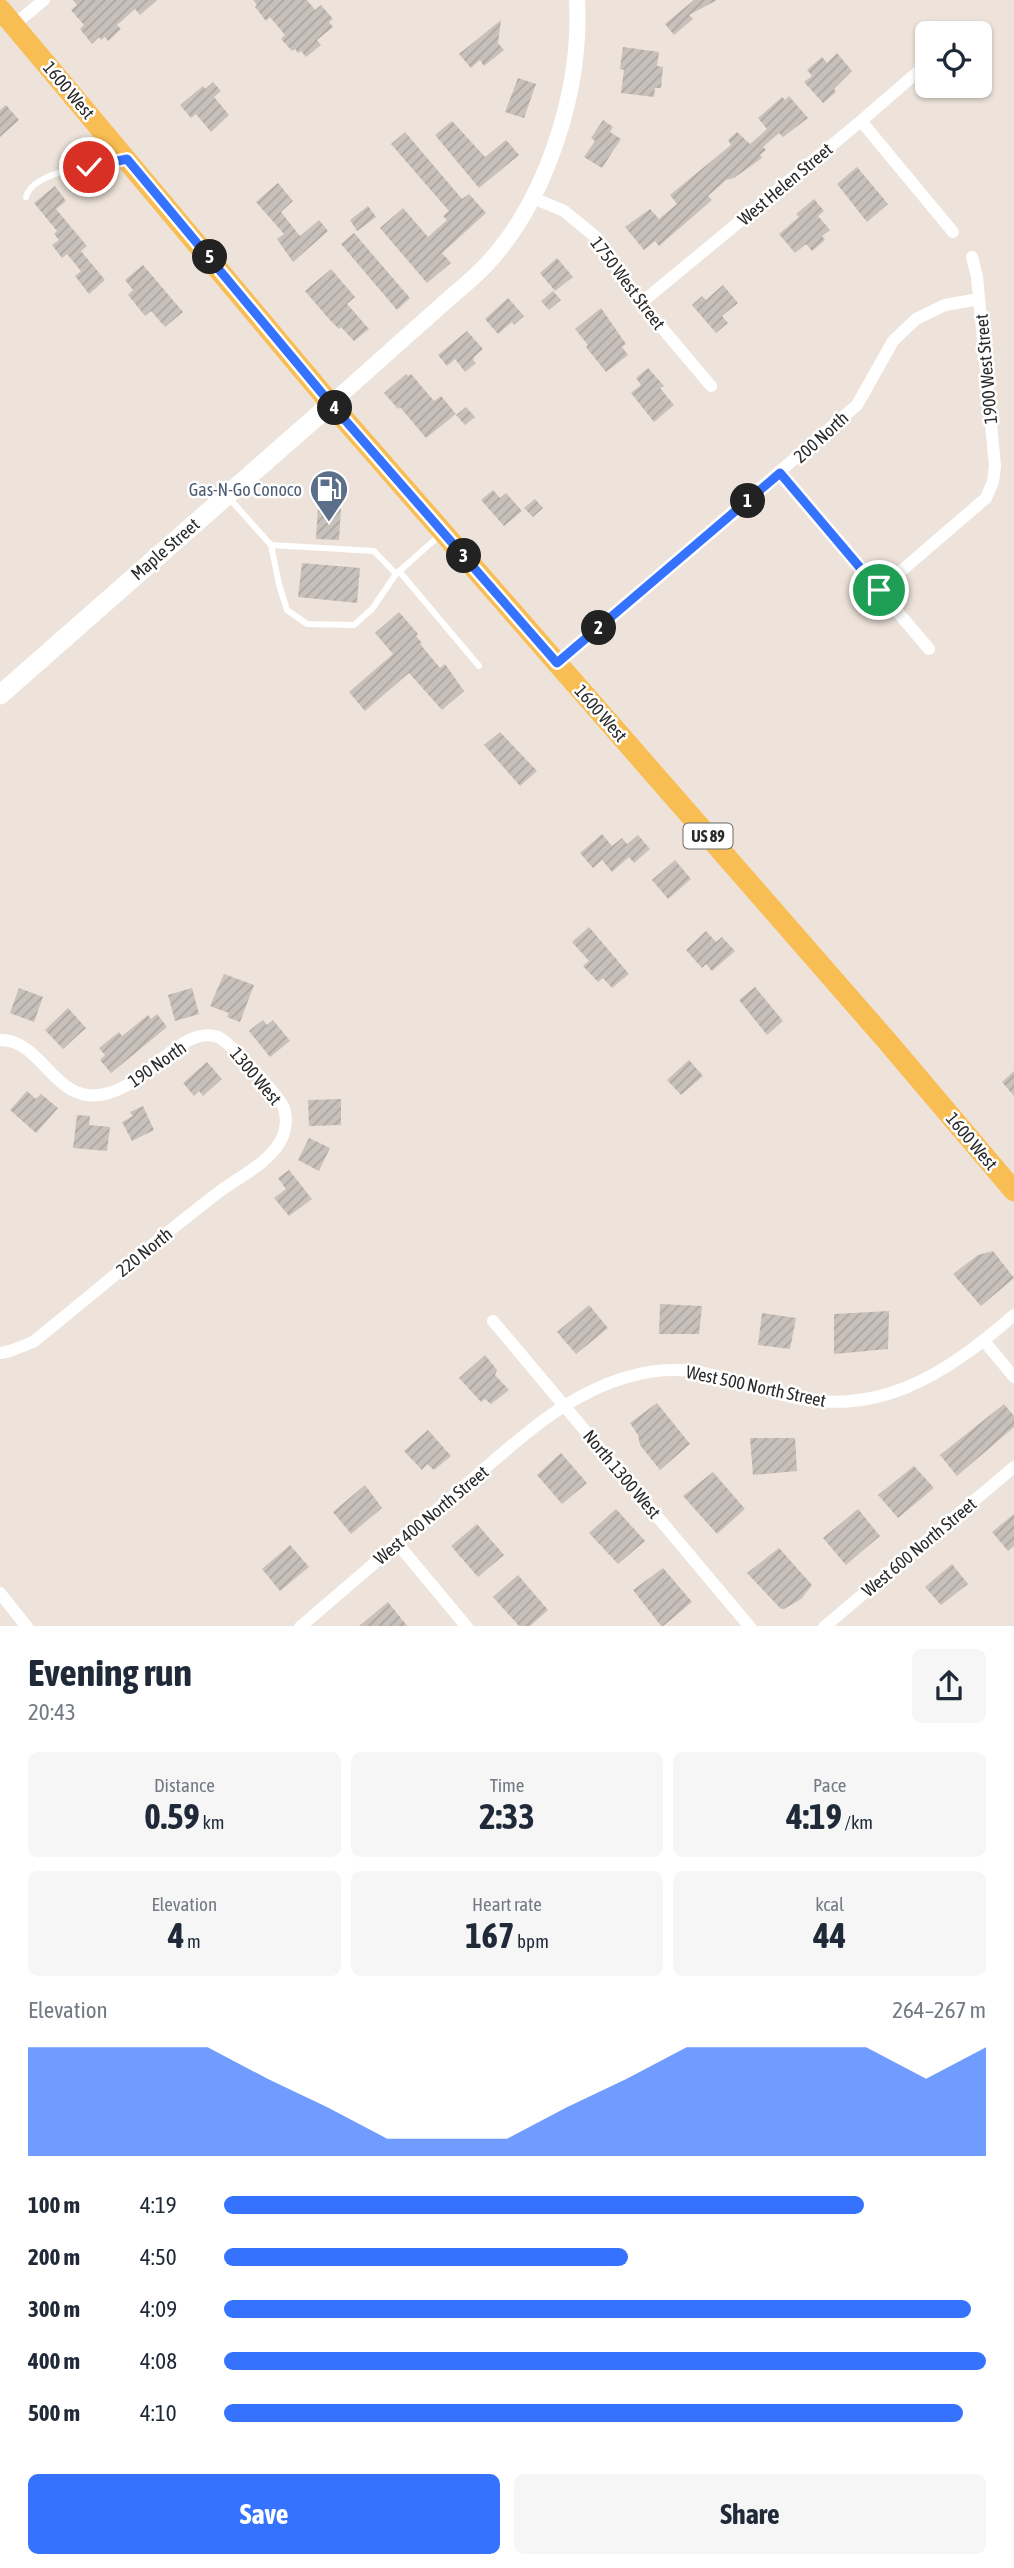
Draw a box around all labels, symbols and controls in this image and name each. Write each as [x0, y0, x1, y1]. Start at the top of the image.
map controls [915, 21, 992, 98]
button: locate [915, 21, 992, 98]
street label: 1600 West [39, 57, 99, 123]
pin [59, 137, 119, 197]
street label: West Helen Street [734, 138, 836, 230]
icon: check [70, 148, 108, 186]
street label: 1750 West Street [586, 233, 670, 333]
pin: 5 [192, 240, 228, 274]
text: 5 [205, 245, 214, 267]
street label: 1900 West Street [971, 313, 1001, 425]
pin: 4 [318, 390, 352, 426]
text: 4 [330, 396, 339, 418]
street label: 200 North [789, 407, 853, 467]
fuel station icon: Gas-N-Go Conoco [308, 468, 350, 523]
place label: Gas-N-Go Conoco [189, 479, 302, 500]
pin: 1 [730, 484, 766, 518]
text: 1 [743, 489, 752, 511]
street label: Maple Street [127, 514, 203, 584]
pin: 3 [447, 538, 482, 574]
text: 3 [459, 544, 468, 566]
pin [849, 560, 909, 620]
icon: arrive [860, 571, 898, 609]
pin: 2 [582, 610, 616, 646]
text: 2 [594, 616, 603, 638]
street label: 1600 West [571, 680, 631, 746]
road number: US 89 [684, 824, 732, 848]
street label: 190 North [124, 1036, 190, 1092]
street label: 1300 West [226, 1043, 286, 1109]
street label: 1600 West [942, 1108, 1002, 1174]
street label: 220 North [112, 1223, 176, 1281]
street label: West 500 North Street [684, 1361, 828, 1411]
street label: North 1300 West [579, 1425, 665, 1523]
street label: West 400 North Street [370, 1461, 492, 1569]
street label: West 600 North Street [858, 1493, 980, 1601]
button: share [912, 1649, 986, 1723]
text: Evening run [28, 1651, 192, 1694]
text: 20:43 [28, 1699, 76, 1725]
text: Distance [154, 1774, 215, 1796]
text: Time [490, 1774, 524, 1796]
text: Pace [813, 1774, 846, 1796]
text: 0.59 [144, 1796, 200, 1836]
text: 2:33 [479, 1796, 535, 1836]
text: 4:19 [786, 1796, 842, 1836]
text: km [200, 1811, 224, 1833]
text: /km [842, 1811, 873, 1833]
text: Elevation [151, 1893, 217, 1915]
text: Heart rate [472, 1893, 542, 1915]
text: kcal [815, 1893, 844, 1915]
text: 4 [168, 1915, 184, 1955]
text: 167 [465, 1915, 515, 1955]
text: 44 [813, 1915, 846, 1955]
text: m [184, 1930, 201, 1952]
text: bpm [515, 1930, 549, 1952]
text: Elevation [28, 1997, 108, 2023]
text: 264–267 m [892, 1997, 986, 2023]
text: 100 m [28, 2192, 80, 2218]
text: 4:19 [140, 2192, 177, 2218]
text: 200 m [28, 2244, 80, 2270]
text: 4:50 [140, 2244, 177, 2270]
text: 300 m [28, 2296, 80, 2322]
text: 4:09 [140, 2296, 177, 2322]
text: 400 m [28, 2348, 80, 2374]
text: 4:08 [140, 2348, 177, 2374]
text: 500 m [28, 2400, 80, 2426]
text: 4:10 [140, 2400, 177, 2426]
button: Save [28, 2474, 500, 2554]
button: Share [514, 2474, 986, 2554]

